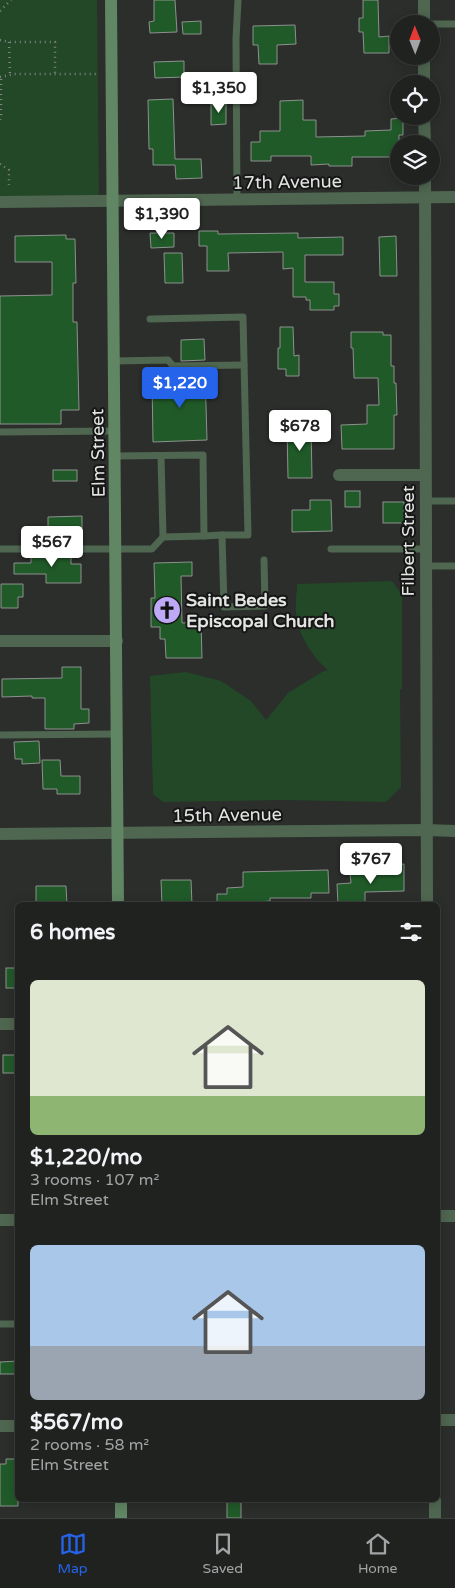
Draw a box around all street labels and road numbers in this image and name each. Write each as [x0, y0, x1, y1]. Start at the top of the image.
street label: 17th Avenue [232, 170, 342, 194]
street label: Elm Street [86, 408, 110, 497]
street label: Filbert Street [397, 485, 419, 597]
street label: 15th Avenue [172, 803, 282, 827]

